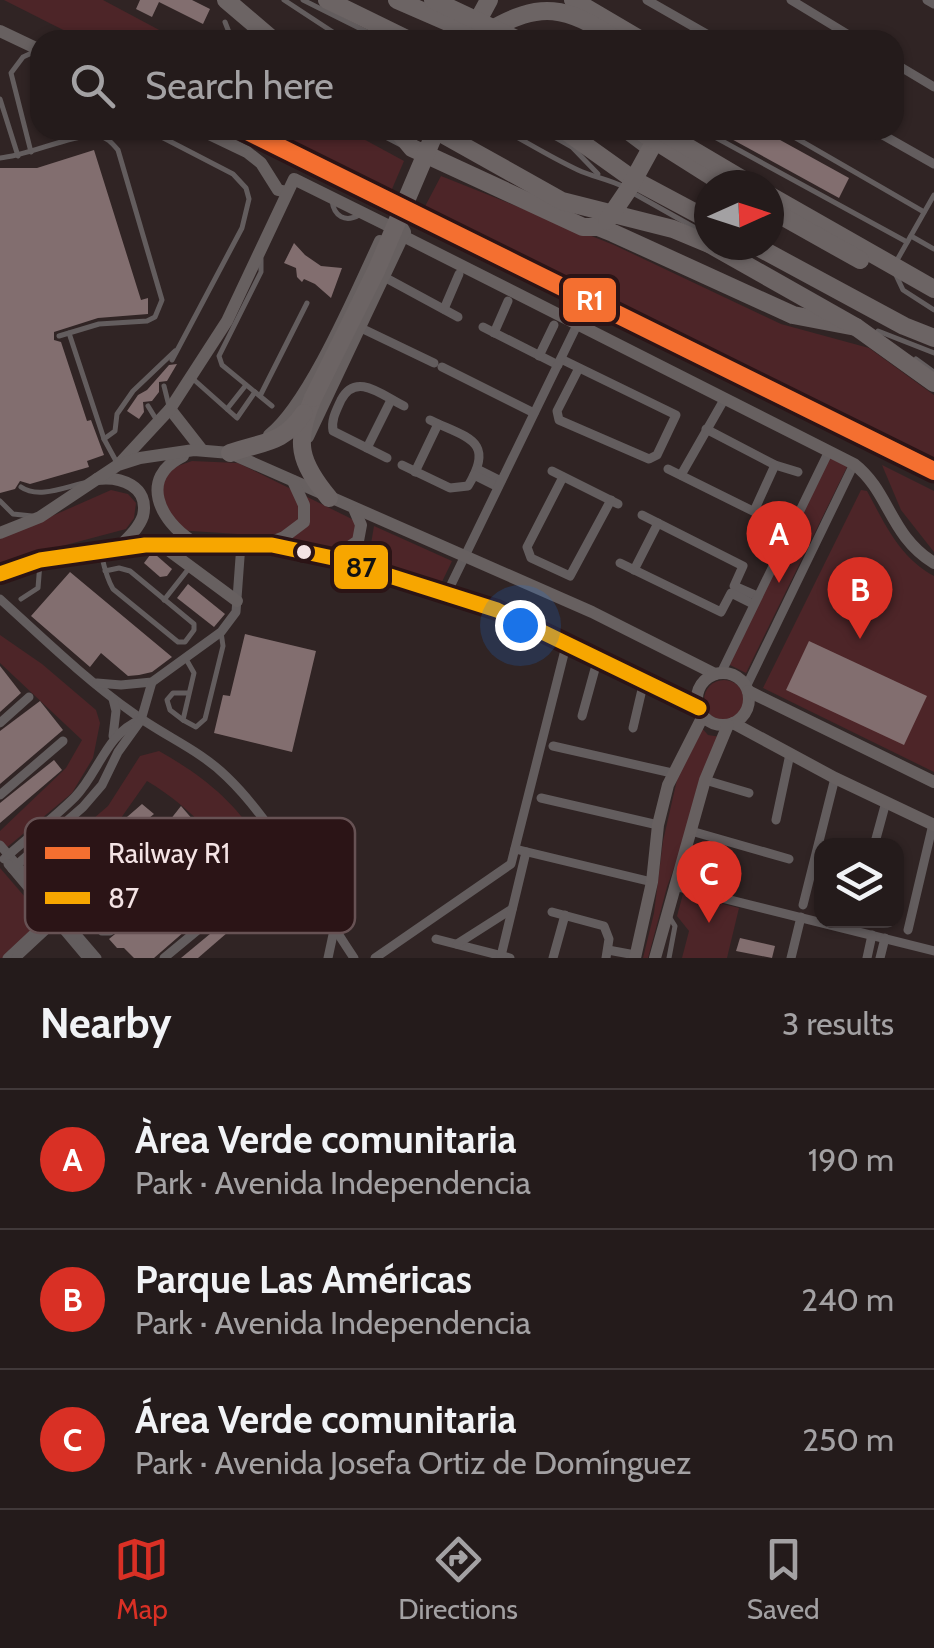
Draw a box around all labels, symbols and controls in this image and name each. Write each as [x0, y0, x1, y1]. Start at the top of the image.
search box [30, 30, 904, 140]
icon: search [65, 58, 120, 113]
text: Search here [145, 62, 334, 109]
north arrow [694, 170, 784, 260]
line badge: R1 [561, 276, 618, 324]
text: R1 [576, 283, 604, 317]
pin: A [746, 500, 812, 583]
unlabelled marker [294, 542, 314, 562]
line badge: 87 [332, 543, 390, 591]
text: 87 [345, 550, 377, 584]
pin: B [828, 556, 892, 639]
your location [495, 600, 546, 651]
legend [25, 818, 355, 933]
text: Railway R1 [108, 836, 230, 870]
map controls [814, 838, 904, 928]
button: layers [814, 838, 904, 928]
pin: C [676, 840, 742, 923]
text: 87 [108, 881, 139, 915]
text: Nearby [40, 997, 172, 1049]
text: 3 results [782, 1004, 894, 1043]
text: Àrea Verde comunitaria [135, 1116, 516, 1163]
text: A [62, 1140, 83, 1179]
text: 190 m [808, 1140, 894, 1179]
text: Park · Avenida Independencia [135, 1163, 531, 1202]
text: Parque Las Américas [135, 1256, 472, 1303]
text: B [62, 1280, 83, 1319]
text: 240 m [801, 1280, 894, 1319]
text: Park · Avenida Independencia [135, 1303, 531, 1342]
text: Área Verde comunitaria [135, 1396, 516, 1443]
text: C [63, 1420, 82, 1459]
text: 250 m [802, 1420, 894, 1459]
text: Park · Avenida Josefa Ortiz de Domínguez [135, 1443, 691, 1482]
tab: Map [114, 1532, 169, 1626]
tab: Directions [398, 1532, 518, 1626]
tab: Saved [747, 1532, 820, 1626]

